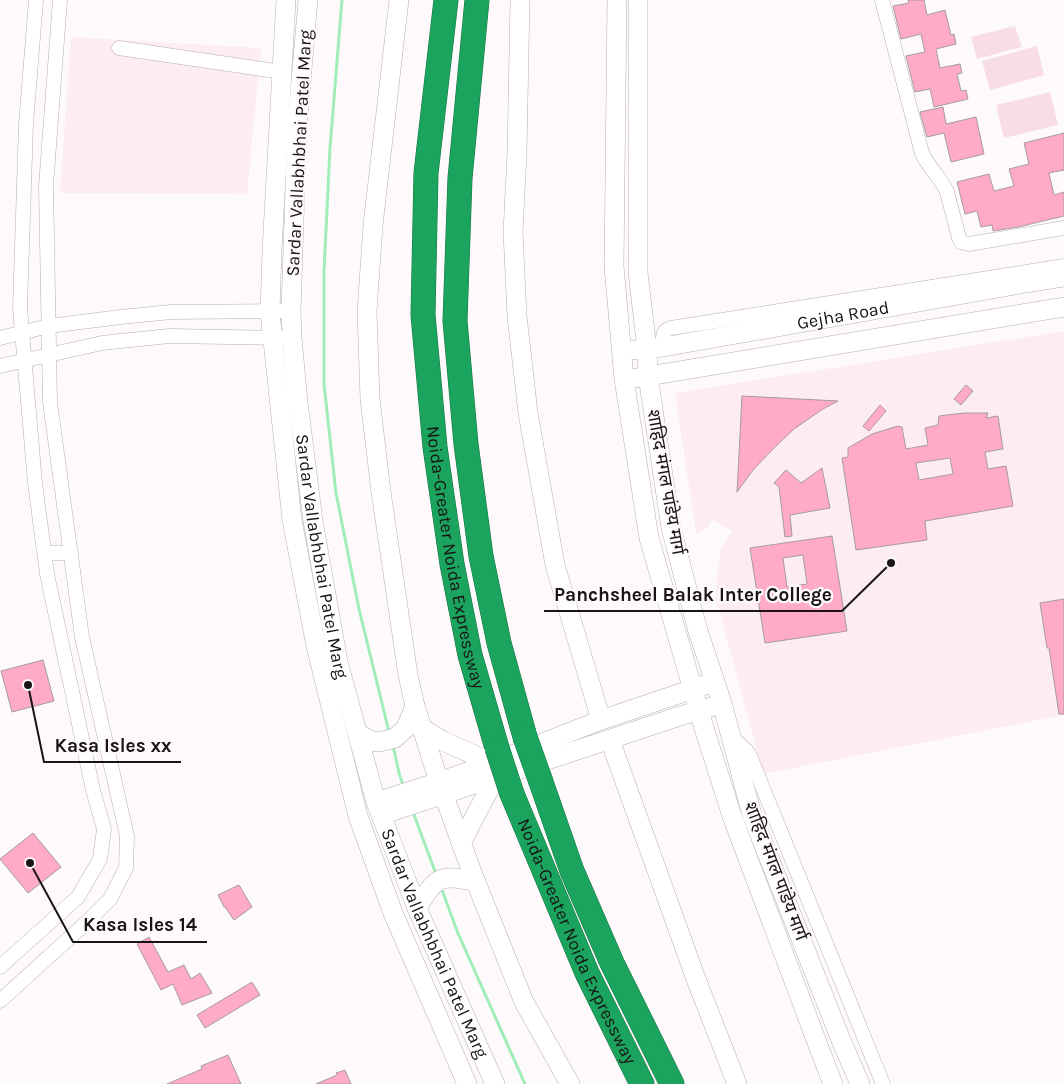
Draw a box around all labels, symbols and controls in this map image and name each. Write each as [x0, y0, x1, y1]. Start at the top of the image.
street label: Sardar Vallabhbhai Patel Marg [282, 29, 316, 277]
street label: Gejha Road [795, 296, 891, 334]
street label: शाहिद मंगल पांडेय मार्ग [642, 408, 690, 557]
street label: Noida-Greater Noida Expressway [422, 425, 490, 692]
street label: Sardar Vallabhbhai Patel Marg [291, 433, 353, 681]
callout: Panchsheel Balak Inter College [544, 577, 842, 611]
text: Panchsheel Balak Inter College [554, 584, 832, 606]
callout: Kasa Isles xx [44, 728, 181, 762]
text: Kasa Isles xx [54, 735, 172, 757]
street label: शाहिद मंगल पांडेय मार्ग [739, 798, 813, 945]
street label: Noida-Greater Noida Expressway [513, 815, 642, 1068]
street label: Sardar Vallabhbhai Patel Marg [376, 825, 493, 1062]
callout: Kasa Isles 14 [73, 908, 207, 942]
text: Kasa Isles 14 [83, 914, 198, 936]

